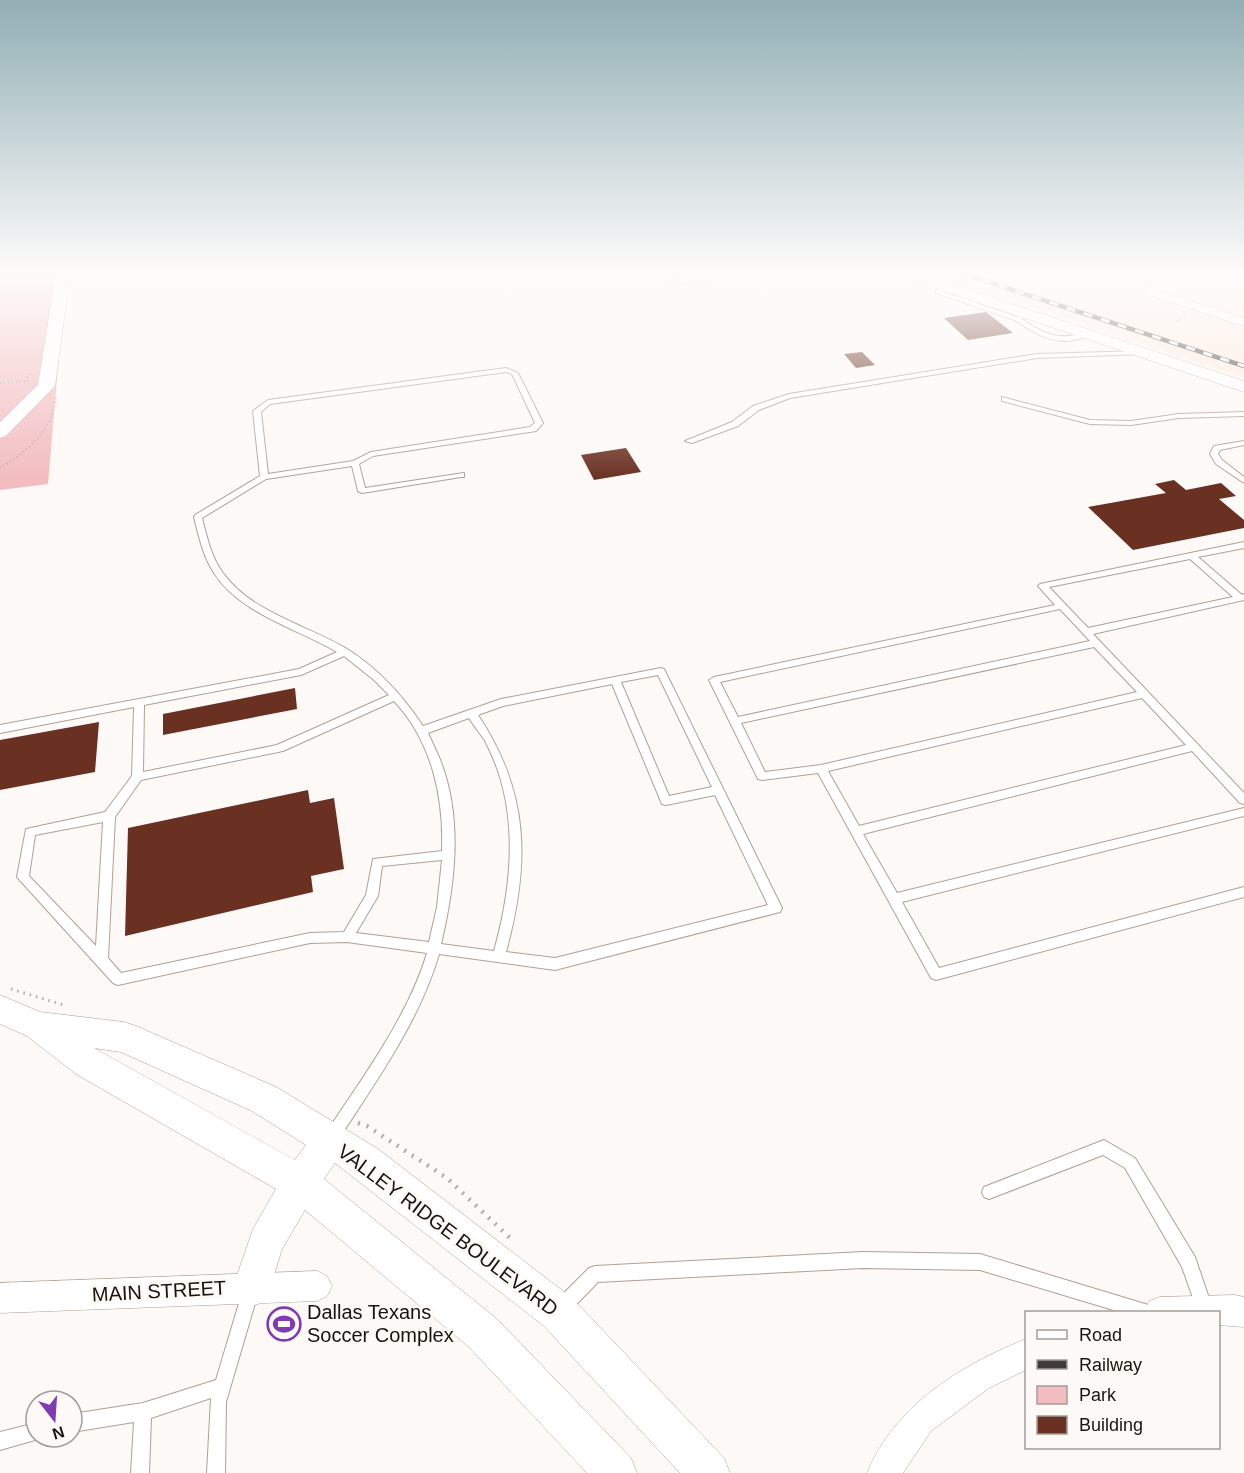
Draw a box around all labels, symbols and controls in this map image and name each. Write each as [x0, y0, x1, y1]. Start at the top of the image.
street label: VALLEY RIDGE BOULEVARD [334, 1140, 562, 1320]
street label: MAIN STREET [91, 1276, 227, 1306]
place label: Dallas Texans Soccer Complex [307, 1301, 454, 1346]
sports icon: Dallas Texans Soccer Complex [266, 1306, 302, 1342]
legend [1025, 1311, 1220, 1449]
text: Road [1079, 1325, 1122, 1345]
text: Railway [1079, 1355, 1142, 1375]
text: Park [1079, 1385, 1117, 1405]
north arrow [24, 1389, 84, 1449]
text: Building [1079, 1415, 1143, 1435]
text: N [50, 1423, 66, 1443]

